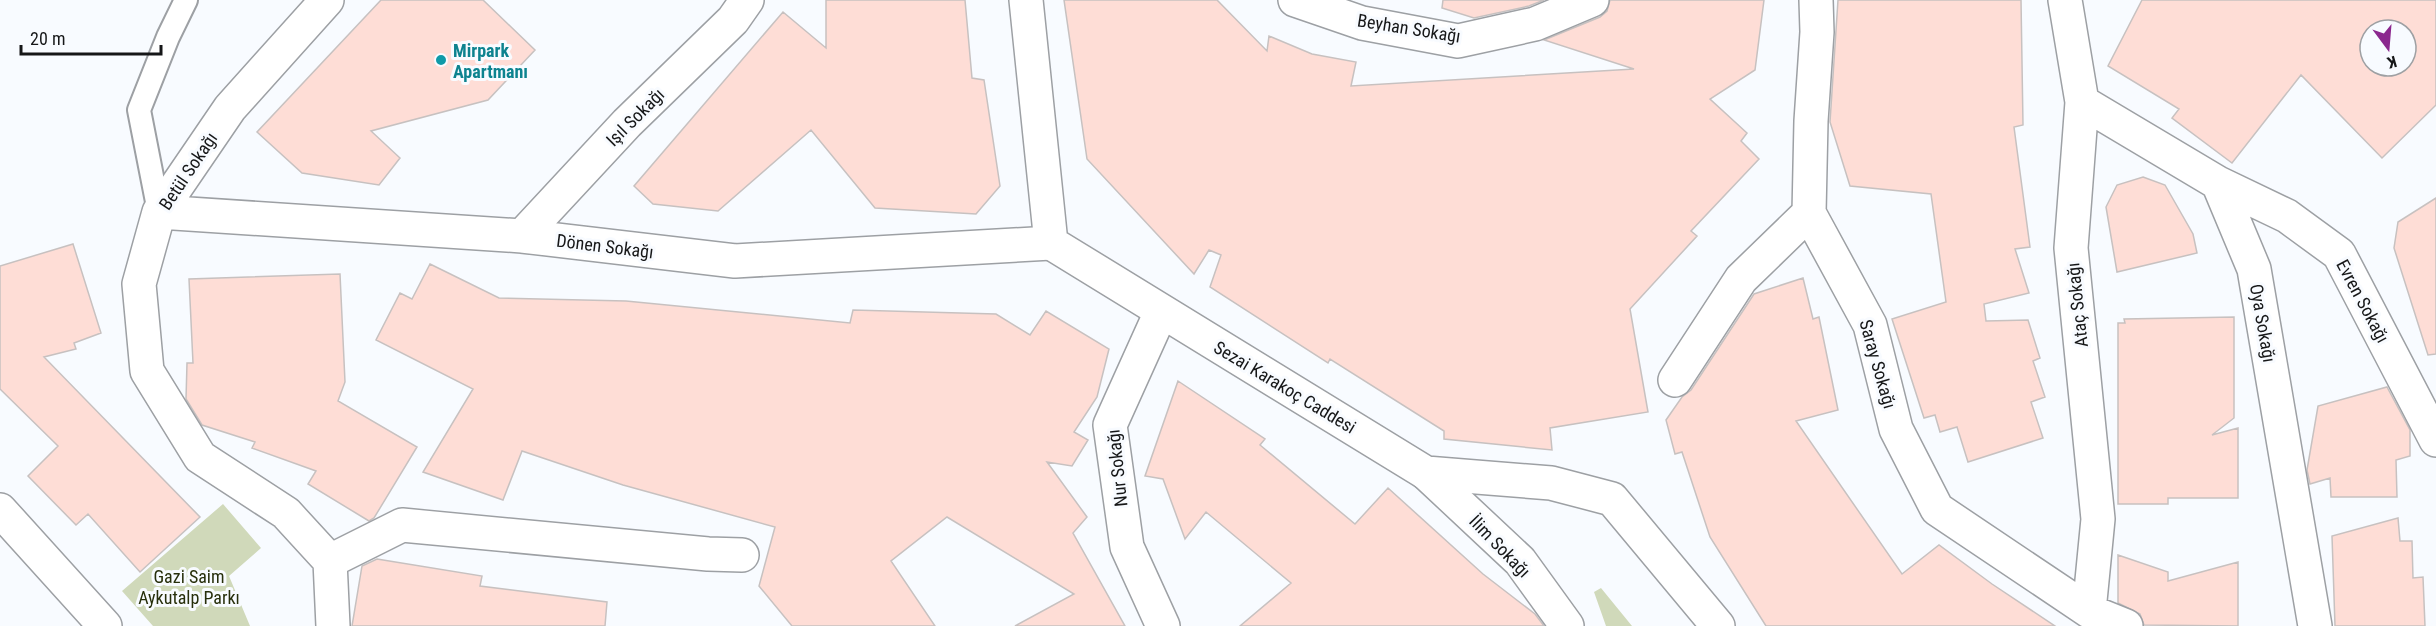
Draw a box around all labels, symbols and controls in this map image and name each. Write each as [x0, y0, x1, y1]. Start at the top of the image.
street label: Beyhan Sokağı [1356, 9, 1462, 47]
scale bar [21, 18, 160, 56]
north arrow [2358, 18, 2418, 78]
text: 20 m [30, 28, 65, 49]
place label: Mirpark Apartmanı [453, 40, 528, 82]
text: K [2385, 52, 2399, 72]
marker: Mirpark Apartmanı [434, 53, 448, 67]
street label: Işıl Sokağı [602, 84, 668, 150]
street label: Betül Sokağı [154, 128, 222, 214]
street label: Dönen Sokağı [555, 230, 655, 262]
street label: Evren Sokağı [2332, 256, 2394, 346]
street label: Ataç Sokağı [2062, 262, 2092, 348]
street label: Oya Sokağı [2246, 282, 2280, 364]
street label: Saray Sokağı [1855, 317, 1901, 411]
street label: Sezai Karakoç Caddesi [1210, 336, 1360, 438]
street label: Nur Sokağı [1102, 428, 1132, 508]
street label: İlim Sokağı [1465, 510, 1535, 582]
park label: Gazi Saim Aykutalp Parkı [138, 566, 240, 608]

